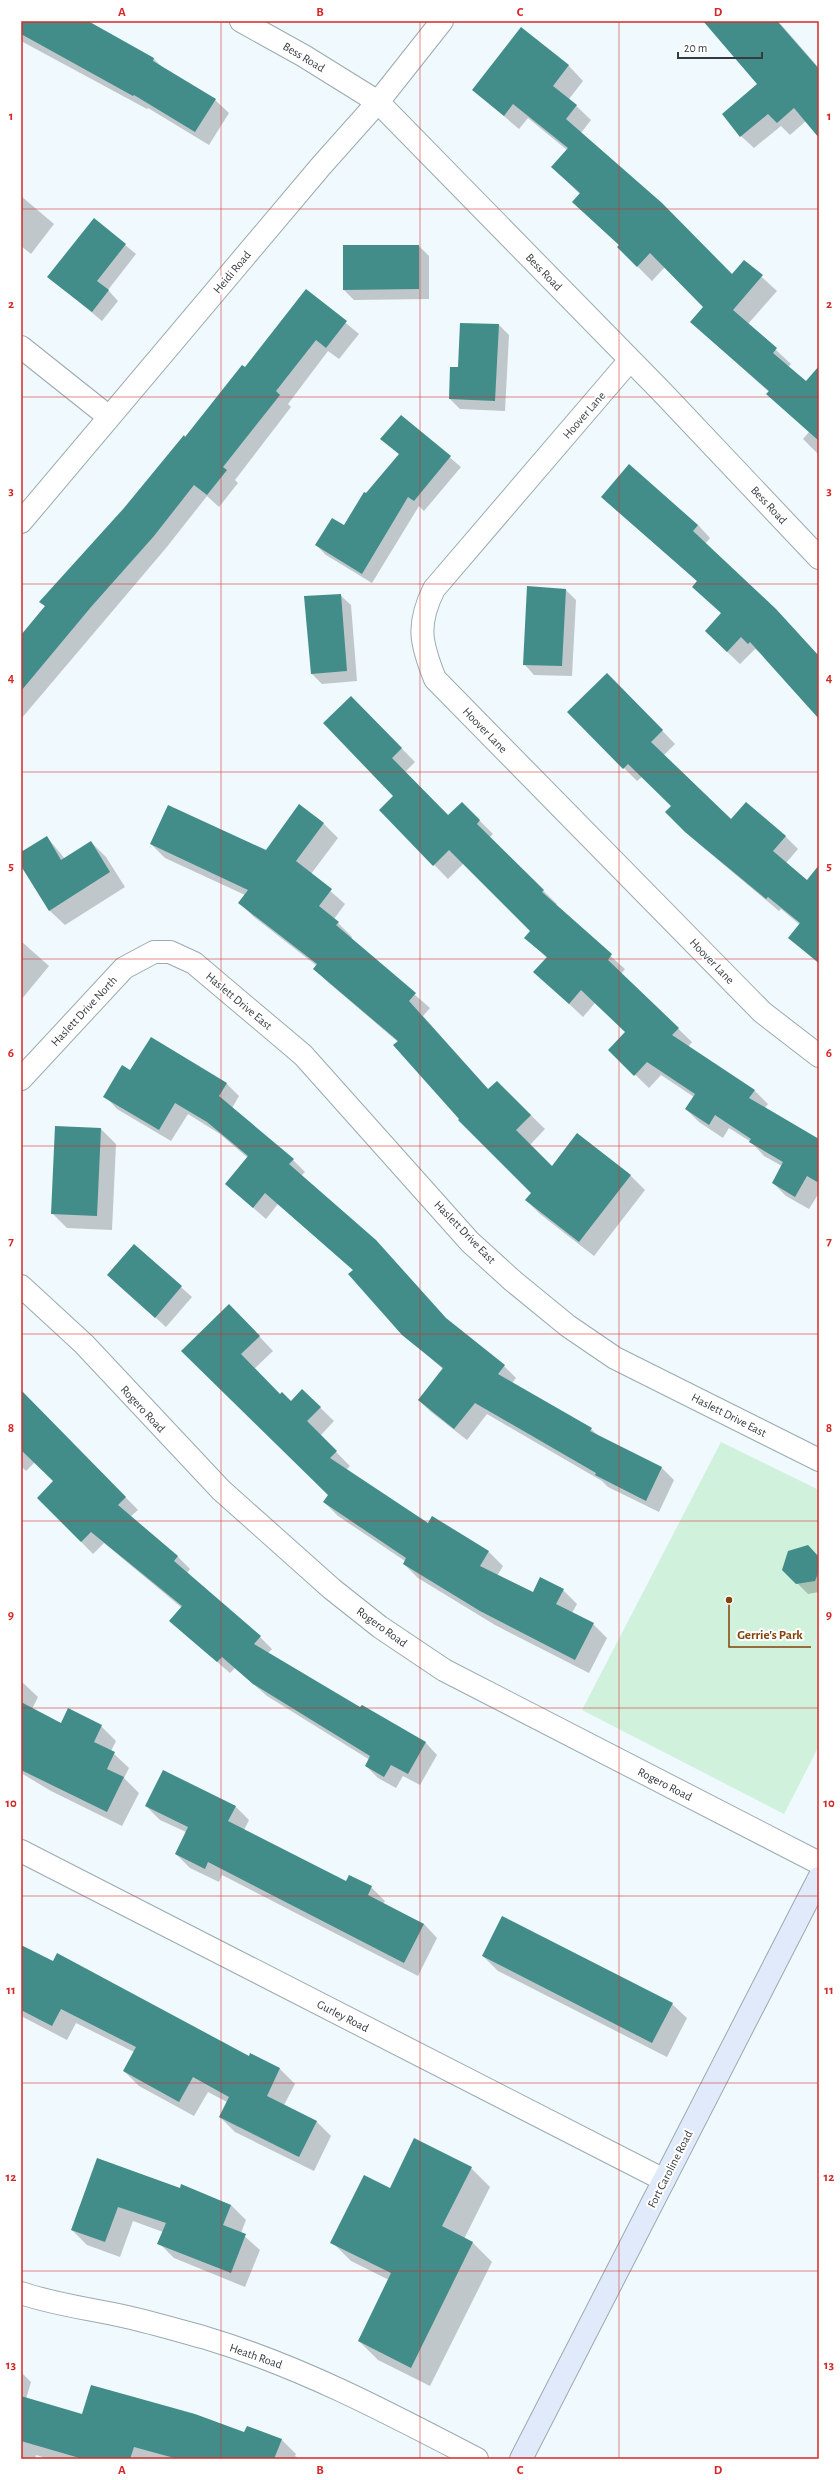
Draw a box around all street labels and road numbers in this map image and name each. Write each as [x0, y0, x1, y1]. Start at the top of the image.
street label: Bess Road [281, 40, 327, 74]
street label: Heidi Road [211, 248, 253, 296]
street label: Bess Road [524, 251, 564, 293]
street label: Hoover Lane [560, 389, 608, 441]
street label: Bess Road [749, 484, 789, 526]
street label: Hoover Lane [461, 705, 509, 755]
street label: Hoover Lane [688, 936, 736, 986]
street label: Haslett Drive East [204, 970, 275, 1032]
street label: Haslett Drive North [49, 974, 119, 1048]
street label: Haslett Drive East [432, 1198, 498, 1266]
street label: Rogero Road [118, 1383, 168, 1435]
street label: Haslett Drive East [690, 1391, 769, 1439]
street label: Rogero Road [355, 1605, 409, 1649]
street label: Rogero Road [636, 1765, 694, 1803]
street label: Gurley Road [315, 1998, 371, 2035]
street label: Fort Caroline Road [645, 2128, 695, 2210]
street label: Heath Road [228, 2341, 284, 2371]

